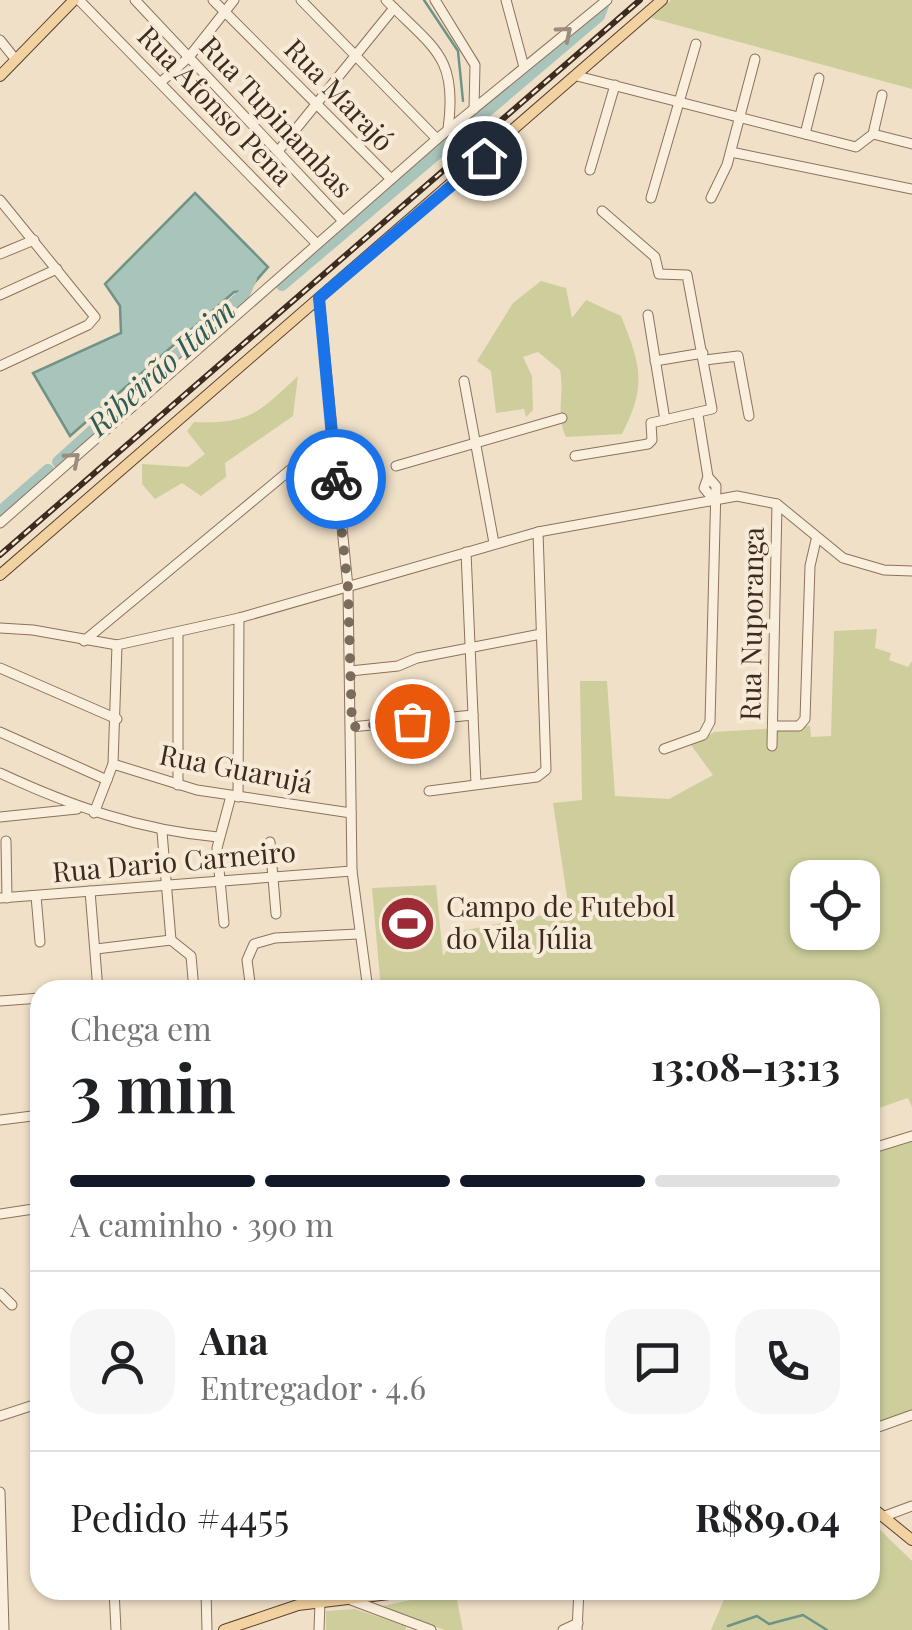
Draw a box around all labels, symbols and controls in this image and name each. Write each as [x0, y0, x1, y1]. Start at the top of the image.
street label: Rua Afonso Pena [130, 17, 302, 193]
street label: Rua Tupinambas [193, 27, 362, 205]
one-way arrow [554, 27, 572, 45]
street label: Rua Marajó [277, 30, 403, 158]
pin [442, 116, 527, 201]
icon: home [457, 131, 512, 186]
water label: Ribeirão Itaim [77, 289, 243, 444]
courier [286, 429, 386, 529]
one-way arrow [61, 452, 80, 470]
icon: bike [309, 452, 364, 507]
street label: Rua Nuporanga [730, 527, 771, 721]
pin [370, 679, 455, 764]
icon: bag [385, 694, 440, 749]
street label: Rua Guarujá [157, 735, 316, 800]
street label: Rua Dario Carneiro [51, 831, 297, 890]
map controls [790, 860, 880, 950]
button: locate [790, 860, 880, 950]
place label: Campo de Futebol do Vila Júlia [446, 887, 675, 956]
sports icon: Campo de Futebol do Vila Júlia [377, 893, 437, 953]
text: Chega em [70, 1006, 212, 1049]
text: 13:08–13:13 [651, 1040, 840, 1091]
text: 3 min [70, 1043, 236, 1129]
text: A caminho · 390 m [70, 1202, 334, 1245]
button: person [70, 1309, 175, 1414]
button: chat [605, 1309, 710, 1414]
button: phone [735, 1309, 840, 1414]
text: Ana [200, 1314, 268, 1365]
text: Entregador · 4.6 [200, 1365, 426, 1408]
text: Pedido #4455 [70, 1491, 289, 1542]
text: R$89.04 [695, 1491, 840, 1542]

